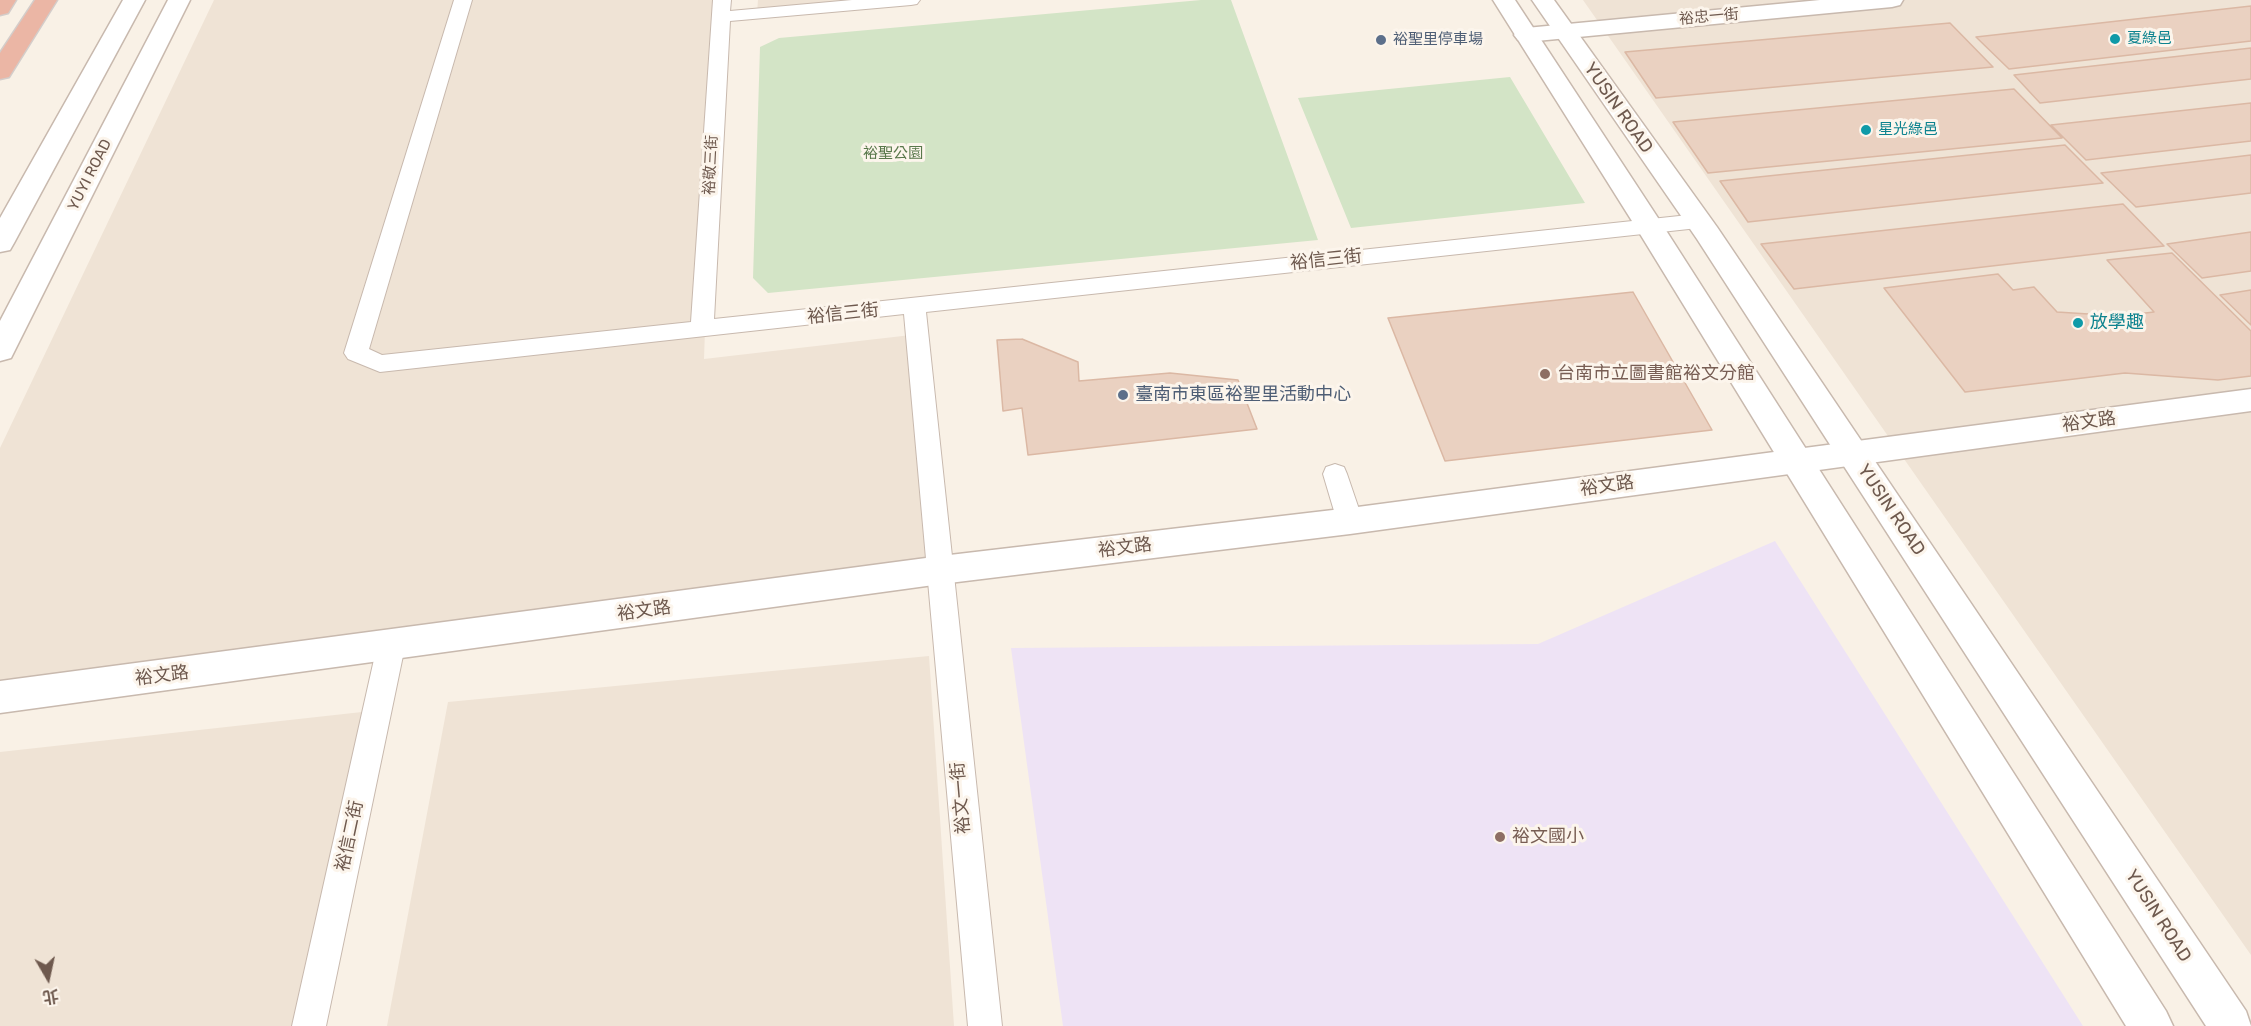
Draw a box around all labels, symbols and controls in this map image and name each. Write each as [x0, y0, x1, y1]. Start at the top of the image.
street label: 裕忠一街 [1678, 5, 1740, 29]
place label: 夏綠邑 [2127, 30, 2172, 48]
place label: 裕聖里停車場 [1393, 31, 1483, 49]
marker: 夏綠邑 [2108, 32, 2122, 46]
marker: 裕聖里停車場 [1374, 33, 1388, 47]
street label: YUSIN ROAD [1579, 59, 1657, 157]
place label: 星光綠邑 [1878, 121, 1938, 139]
marker: 星光綠邑 [1859, 123, 1873, 137]
street label: 裕敬三街 [700, 135, 722, 195]
street label: YUYI ROAD [64, 136, 116, 214]
park label: 裕聖公園 [863, 145, 923, 163]
street label: 裕信三街 [1289, 245, 1363, 275]
street label: 裕信三街 [806, 299, 880, 329]
place label: 放學趣 [2090, 312, 2144, 334]
marker: 放學趣 [2071, 316, 2085, 330]
place label: 台南市立圖書館裕文分館 [1557, 363, 1755, 385]
marker: 台南市立圖書館裕文分館 [1538, 367, 1552, 381]
place label: 臺南市東區裕聖里活動中心 [1135, 384, 1351, 406]
marker: 臺南市東區裕聖里活動中心 [1116, 388, 1130, 402]
street label: 裕文路 [2061, 408, 2117, 436]
street label: YUSIN ROAD [1853, 460, 1929, 560]
street label: 裕文路 [1579, 472, 1635, 500]
street label: 裕文路 [1097, 534, 1153, 562]
street label: 裕文路 [616, 597, 672, 625]
street label: 裕文路 [134, 662, 190, 690]
street label: 裕文一街 [947, 761, 975, 835]
street label: 裕信二街 [332, 799, 368, 873]
place label: 裕文國小 [1512, 826, 1584, 848]
marker: 裕文國小 [1493, 830, 1507, 844]
street label: YUSIN ROAD [2120, 866, 2196, 966]
north arrow [18, 948, 78, 1008]
text: 北 [42, 986, 60, 1007]

